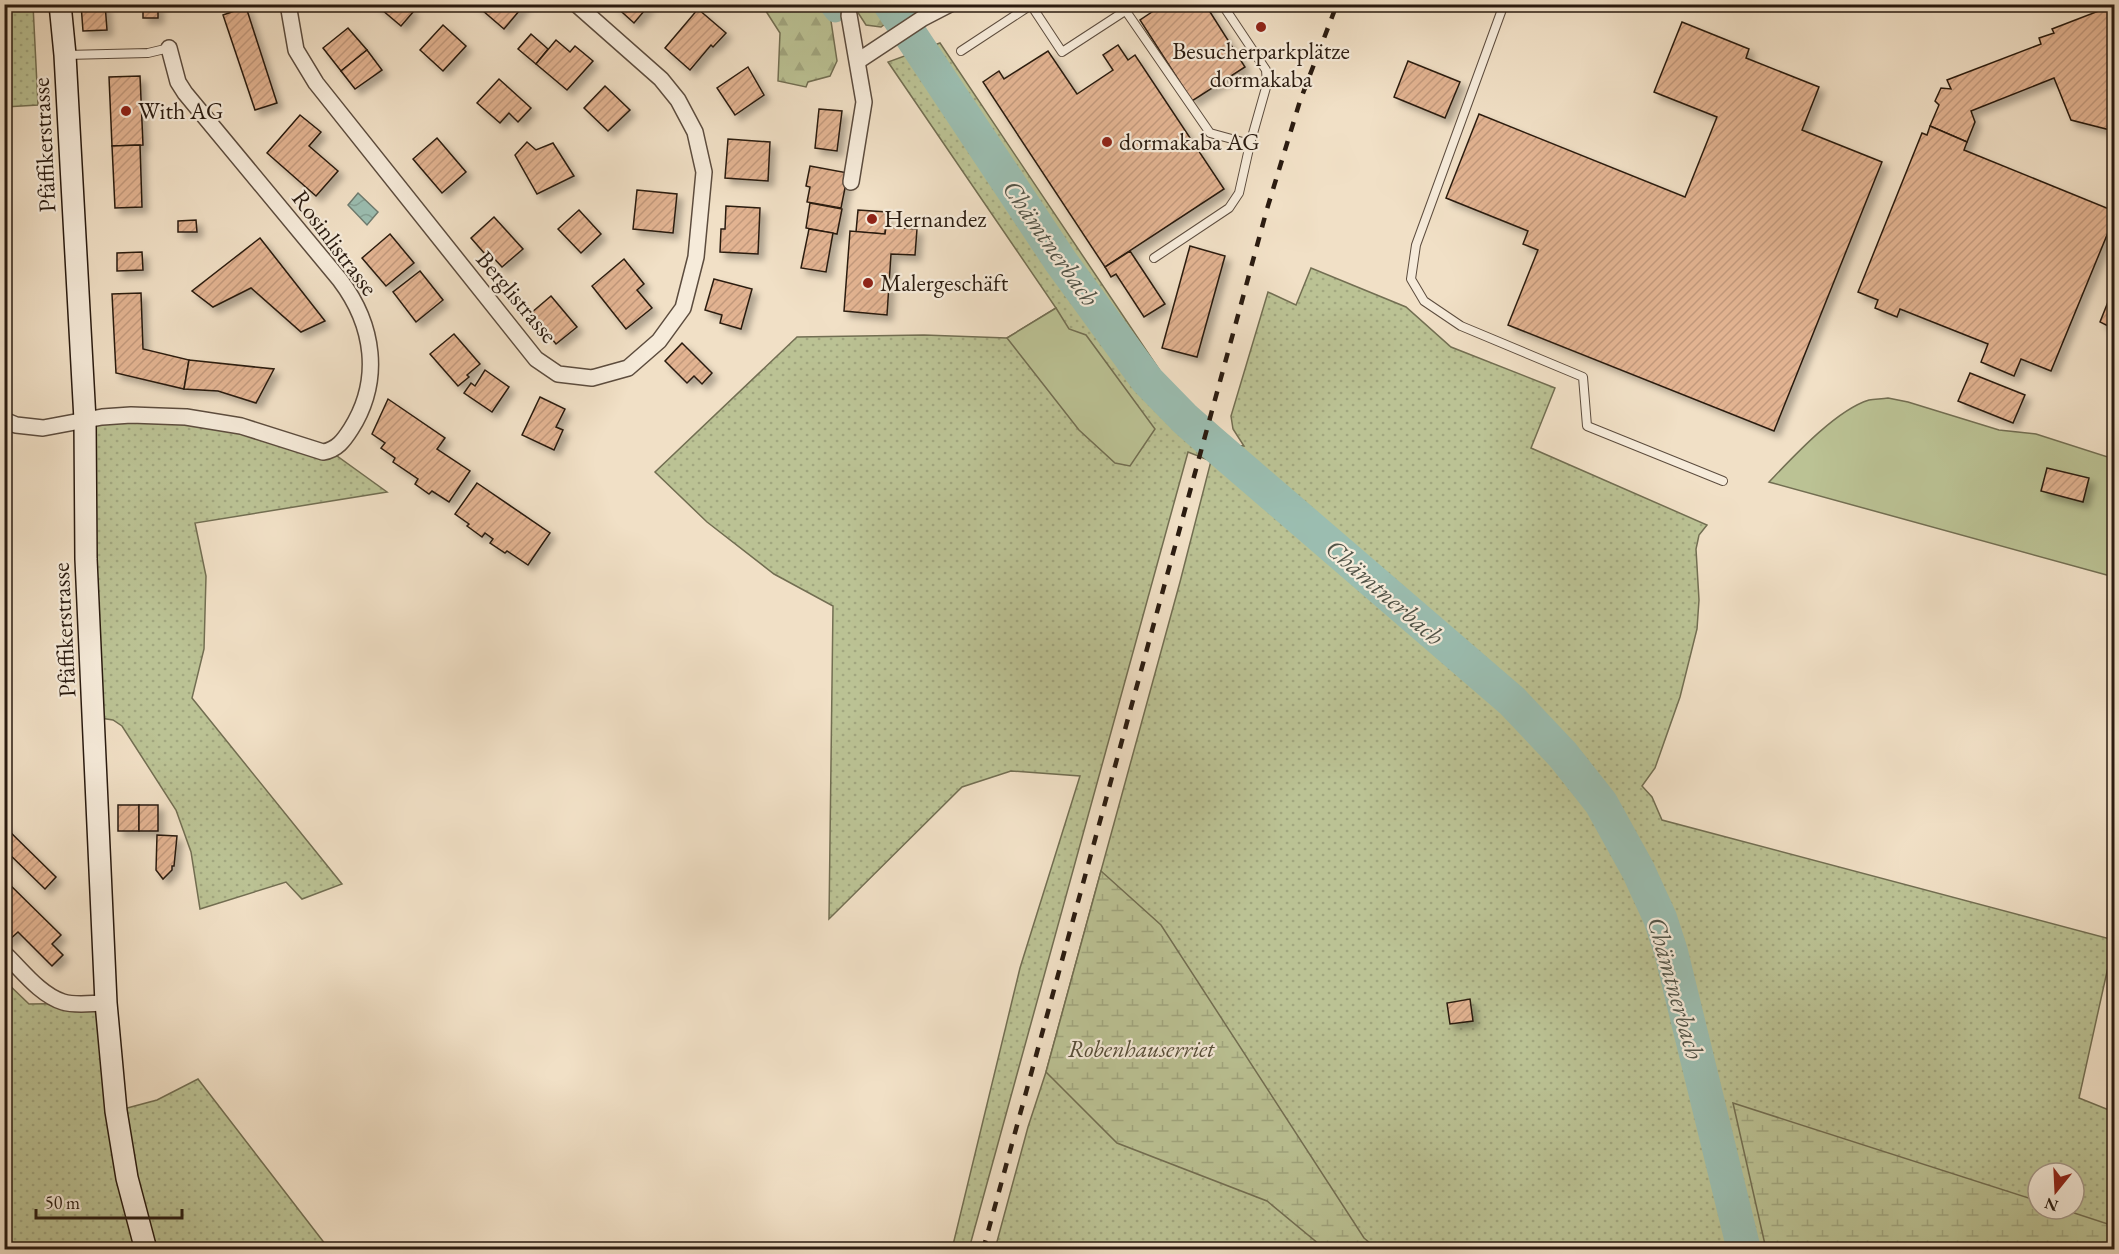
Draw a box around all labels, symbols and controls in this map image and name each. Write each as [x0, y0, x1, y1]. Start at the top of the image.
marker: Besucherparkplätze dormakaba [1254, 20, 1268, 34]
place label: Besucherparkplätze dormakaba [1172, 35, 1350, 94]
street label: Pfäffikerstrasse [24, 77, 63, 213]
place label: With AG [138, 95, 223, 126]
marker: With AG [119, 104, 133, 118]
place label: dormakaba AG [1119, 126, 1260, 157]
marker: dormakaba AG [1100, 135, 1114, 149]
water label: Chämtnerbach [995, 173, 1107, 313]
street label: Rosinlistrasse [286, 184, 385, 302]
place label: Hernandez [884, 203, 986, 234]
marker: Hernandez [865, 212, 879, 226]
street label: Berglistrasse [470, 244, 565, 349]
place label: Malergeschäft [880, 267, 1009, 298]
marker: Malergeschäft [861, 276, 875, 290]
water label: Chämtnerbach [1319, 531, 1452, 653]
street label: Pfäffikerstrasse [44, 562, 83, 698]
water label: Chämtnerbach [1639, 913, 1713, 1063]
park label: Robenhauserriet [1068, 1033, 1215, 1064]
north arrow [2026, 1161, 2086, 1221]
scale bar [36, 1182, 182, 1220]
text: 50 m [45, 1191, 80, 1214]
text: N [2042, 1193, 2061, 1217]

